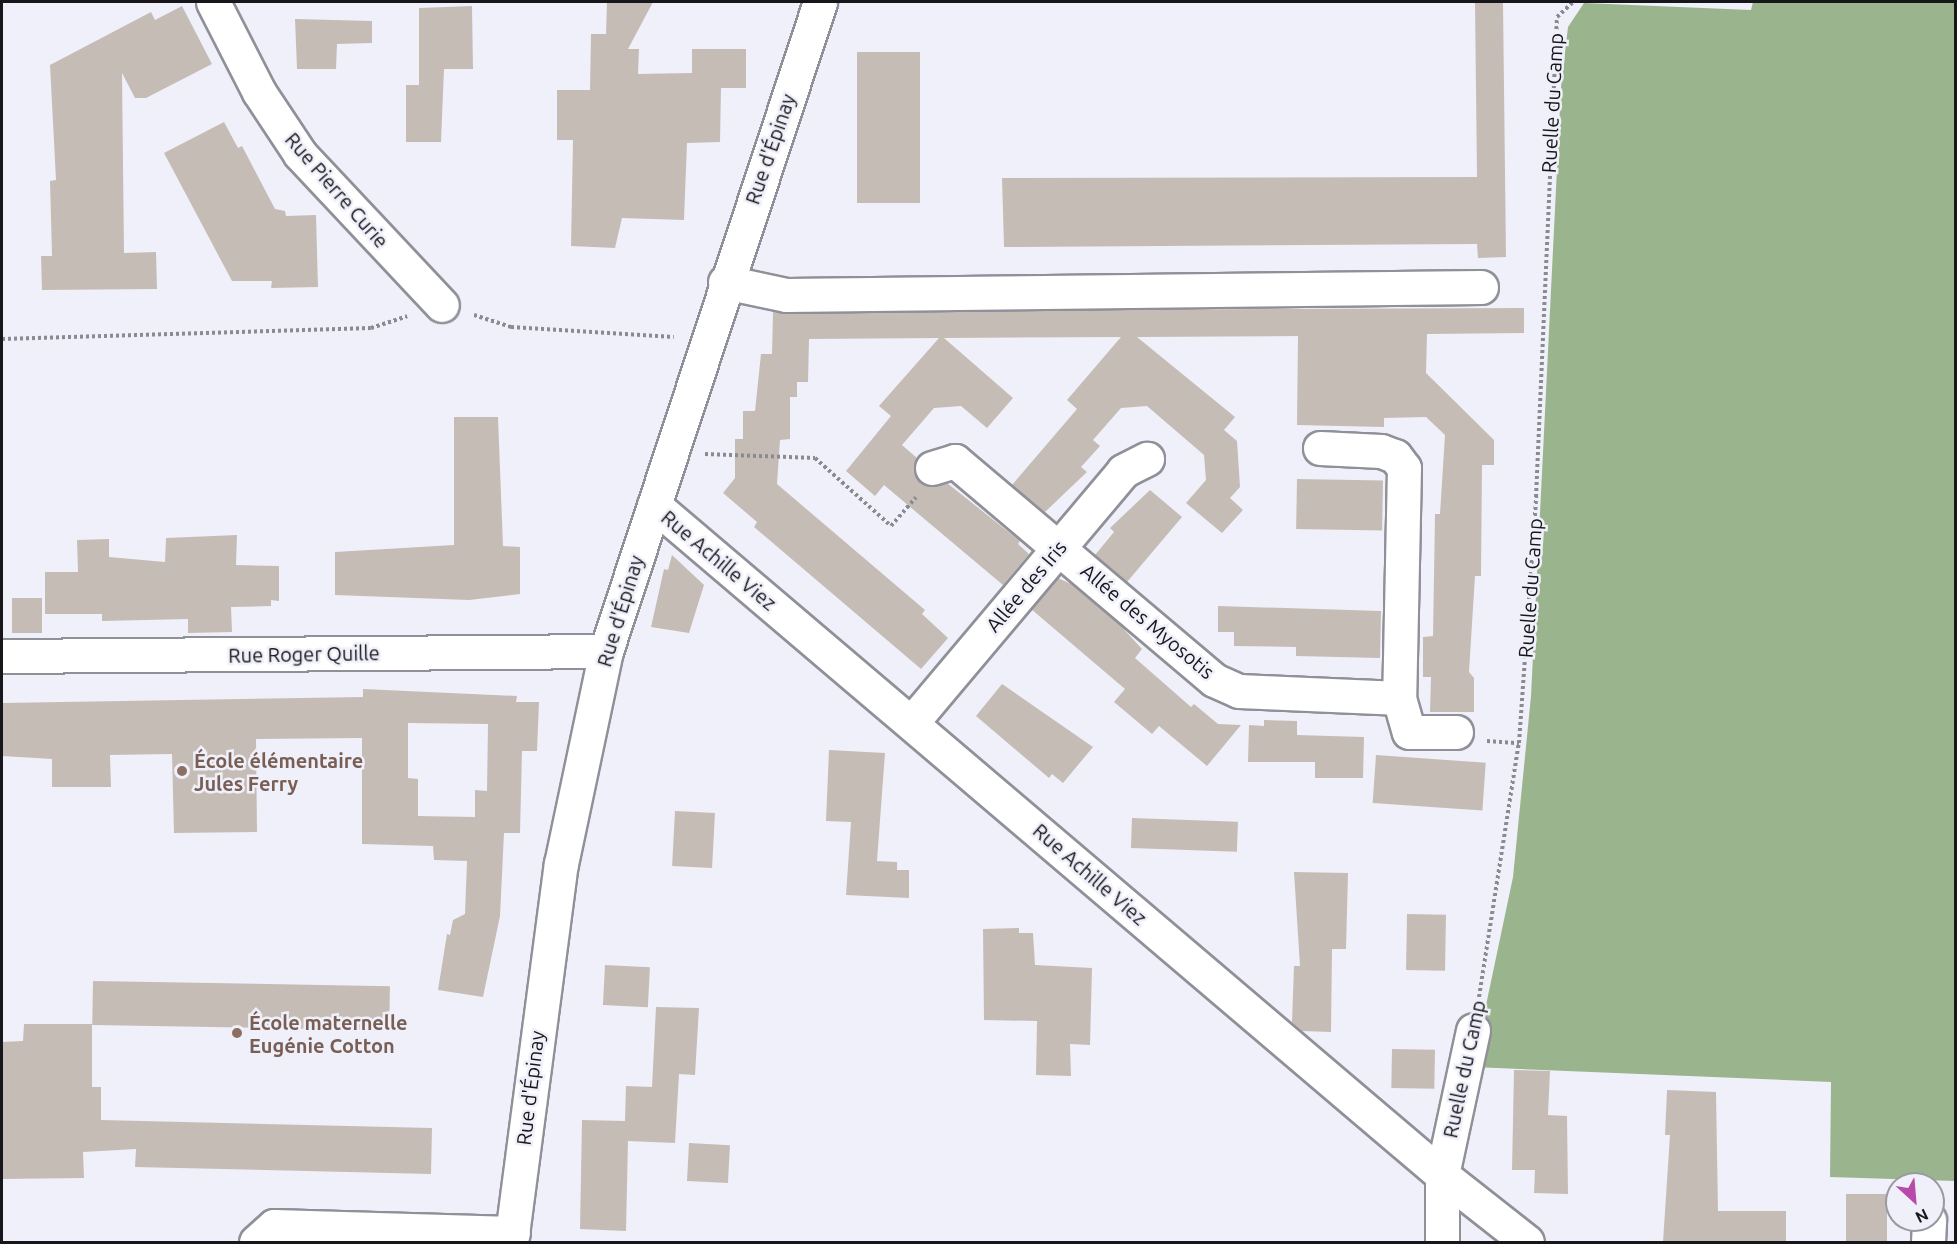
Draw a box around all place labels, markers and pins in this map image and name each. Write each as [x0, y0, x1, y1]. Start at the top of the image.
place label: École élémentaire Jules Ferry [194, 748, 363, 795]
marker: École élémentaire Jules Ferry [175, 764, 189, 778]
place label: École maternelle Eugénie Cotton [249, 1010, 408, 1057]
marker: École maternelle Eugénie Cotton [230, 1026, 244, 1040]

